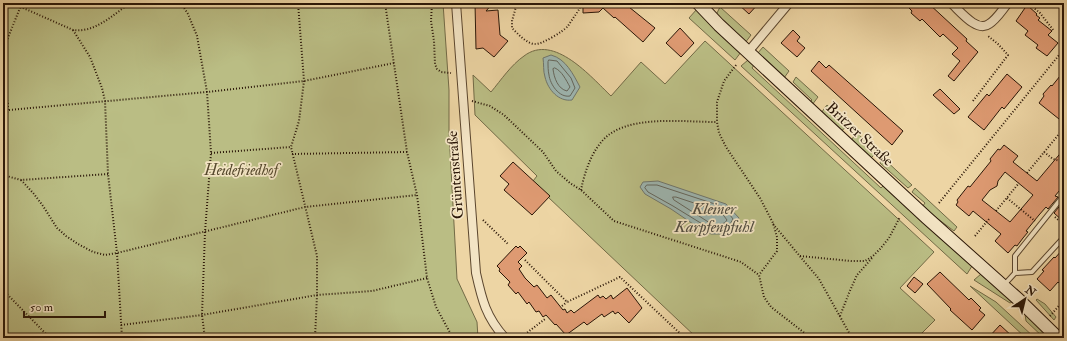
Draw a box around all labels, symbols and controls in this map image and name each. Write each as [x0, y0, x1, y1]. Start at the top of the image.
street label: Britzer Straße [822, 98, 897, 171]
street label: Grüntenstraße [443, 130, 468, 220]
park label: Heidefriedhof [203, 161, 282, 180]
water label: Kleiner Karpfenpfuhl [674, 199, 755, 237]
north arrow [1005, 279, 1045, 319]
text: N [1022, 282, 1039, 300]
scale bar [24, 293, 105, 319]
text: 50 m [30, 300, 54, 315]

